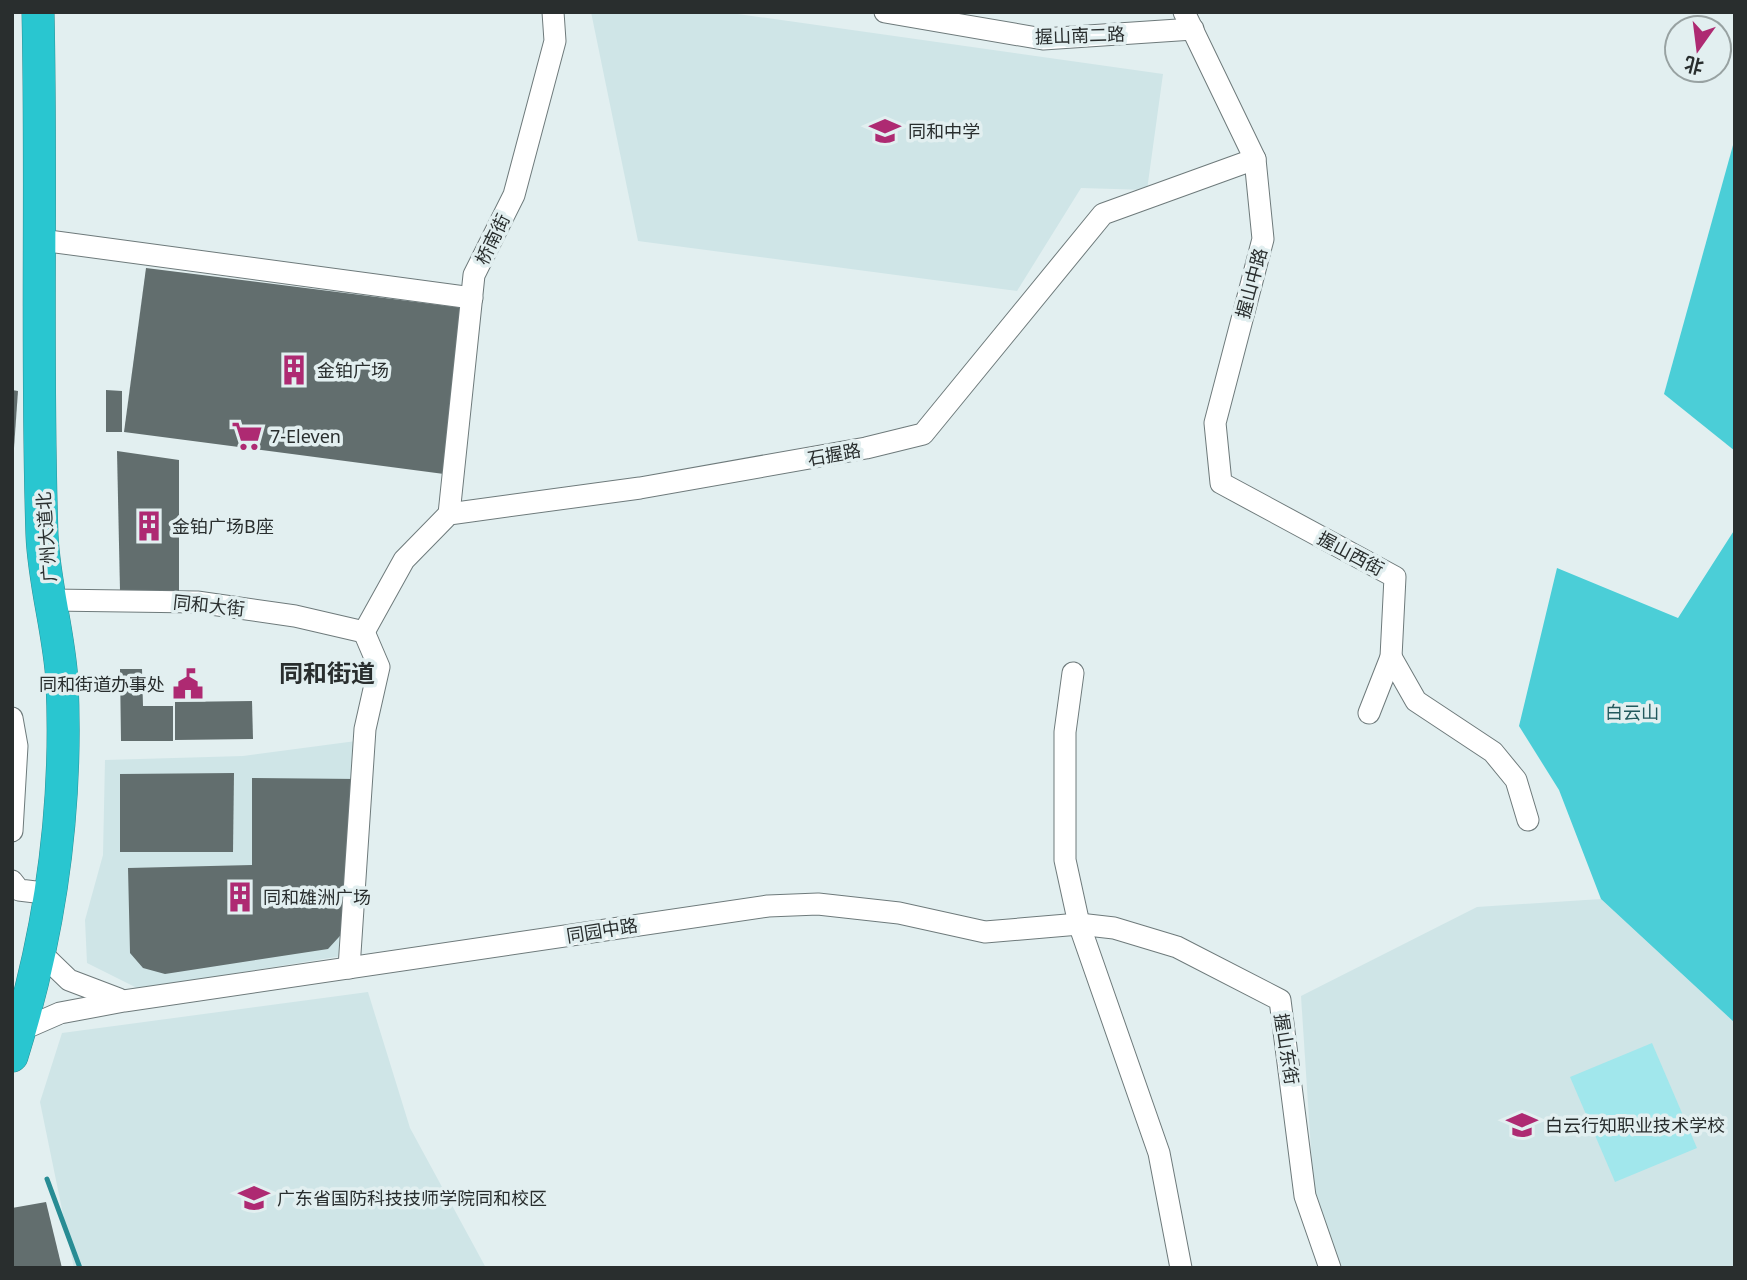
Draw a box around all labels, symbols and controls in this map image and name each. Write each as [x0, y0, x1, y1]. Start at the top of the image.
north arrow [1663, 14, 1733, 84]
street label: 握山南二路 [1035, 21, 1125, 49]
text: 北 [1682, 51, 1706, 80]
school or university icon: 同和中学 [868, 114, 902, 148]
place label: 同和中学 [908, 119, 980, 143]
street label: 桥南街 [469, 209, 515, 269]
street label: 握山中路 [1230, 245, 1272, 321]
building icon: 金铂广场 [277, 353, 311, 387]
place label: 金铂广场 [317, 358, 389, 382]
supermarket icon: 7-Eleven [230, 419, 264, 453]
place label: 7-Eleven [270, 424, 341, 448]
street label: 石握路 [805, 437, 863, 471]
street label: 广州大道北 [31, 491, 61, 583]
building icon: 金铂广场B座 [132, 509, 166, 543]
place label: 金铂广场B座 [172, 514, 274, 538]
street label: 握山西街 [1314, 526, 1388, 580]
street label: 同和大街 [172, 589, 246, 621]
district label: 同和街道 [279, 656, 375, 689]
public building icon: 同和街道办事处 [171, 667, 205, 701]
place label: 同和街道办事处 [39, 672, 165, 696]
park label: 白云山 [1605, 700, 1659, 724]
building icon: 同和雄洲广场 [223, 880, 257, 914]
place label: 同和雄洲广场 [263, 885, 371, 909]
street label: 同园中路 [565, 913, 639, 947]
street label: 握山东街 [1270, 1012, 1304, 1086]
school or university icon: 白云行知职业技术学校 [1505, 1108, 1539, 1142]
place label: 白云行知职业技术学校 [1545, 1113, 1725, 1137]
school or university icon: 广东省国防科技技师学院同和校区 [237, 1181, 271, 1215]
place label: 广东省国防科技技师学院同和校区 [277, 1186, 547, 1210]

